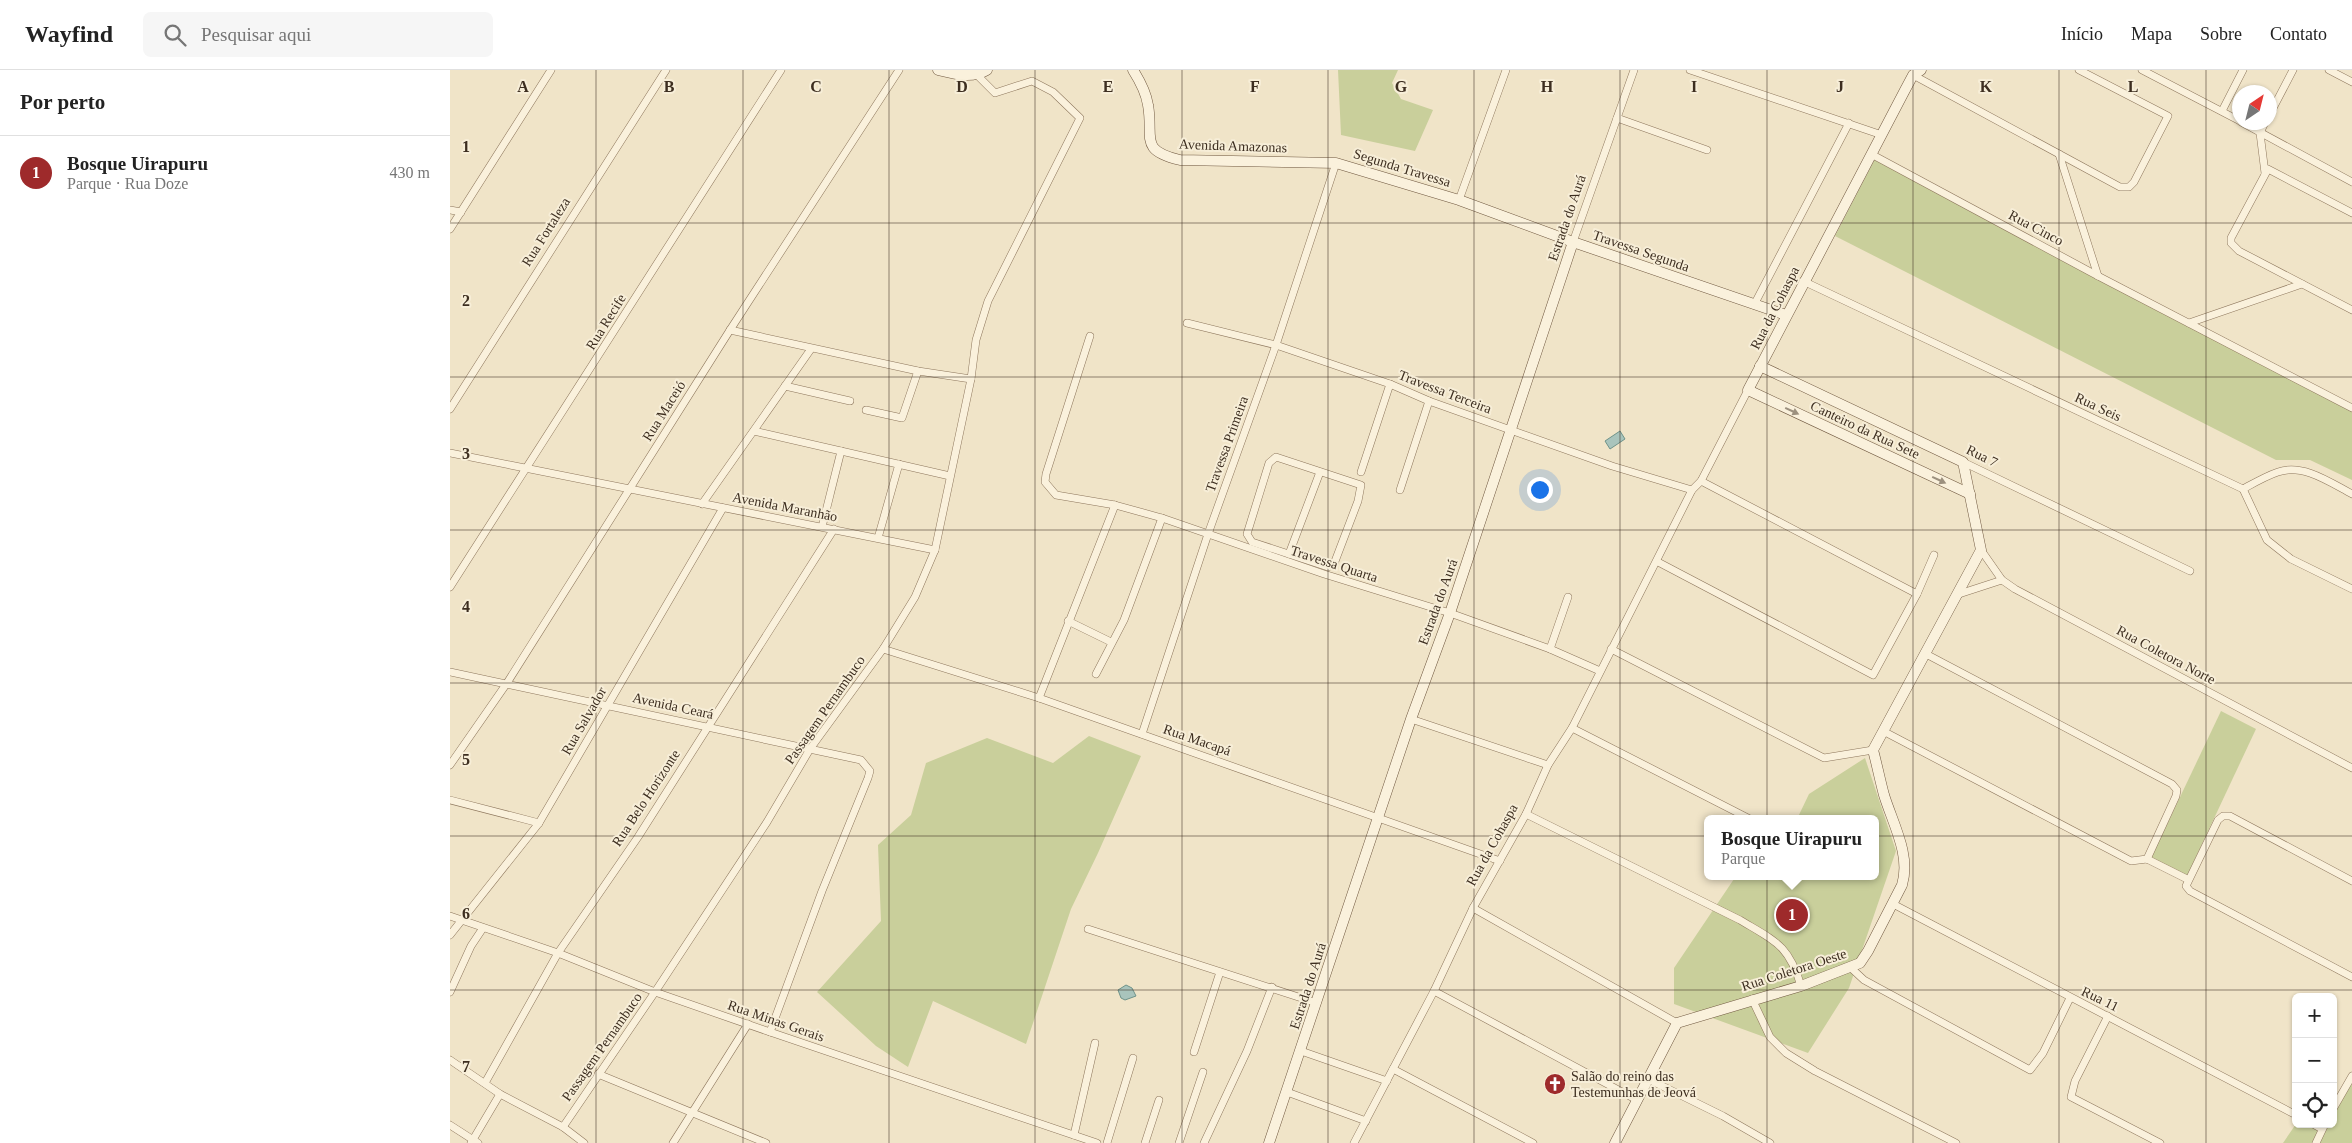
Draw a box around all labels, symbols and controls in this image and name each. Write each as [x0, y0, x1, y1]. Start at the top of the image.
search box [143, 12, 493, 57]
text: Wayfind [25, 21, 113, 47]
icon: search [161, 21, 189, 49]
text: Pesquisar aqui [201, 24, 311, 45]
text: Início [2061, 24, 2103, 44]
text: Mapa [2131, 24, 2172, 44]
text: Sobre [2200, 24, 2242, 44]
text: Contato [2270, 24, 2327, 44]
text: A [517, 78, 529, 95]
text: B [664, 78, 675, 95]
text: C [810, 78, 822, 95]
text: D [956, 78, 968, 95]
text: E [1103, 78, 1113, 95]
text: F [1250, 78, 1260, 95]
text: G [1395, 78, 1408, 95]
text: H [1541, 78, 1554, 95]
text: I [1691, 78, 1697, 95]
text: J [1836, 78, 1844, 95]
text: K [1980, 78, 1993, 95]
text: L [2128, 78, 2138, 95]
north arrow [2232, 85, 2277, 130]
text: Por perto [20, 90, 105, 114]
street label: Avenida Amazonas [1179, 137, 1287, 155]
text: 1 [462, 138, 470, 155]
street label: Segunda Travessa [1352, 146, 1453, 190]
text: Bosque Uirapuru [67, 153, 208, 174]
text: 1 [32, 164, 40, 181]
text: 430 m [390, 164, 430, 181]
street label: Estrada do Aurá [1545, 172, 1589, 263]
text: Parque · Rua Doze [67, 175, 188, 192]
street label: Rua Fortaleza [519, 194, 573, 269]
street label: Rua Cinco [2006, 207, 2066, 249]
street label: Travessa Segunda [1591, 227, 1692, 275]
street label: Rua da Cohaspa [1748, 263, 1803, 352]
street label: Rua Recife [583, 291, 629, 353]
text: 2 [462, 292, 470, 309]
street label: Travessa Terceira [1396, 367, 1494, 417]
street label: Rua Maceió [640, 378, 688, 444]
street label: Rua Seis [2072, 390, 2124, 424]
street label: Travessa Primeira [1203, 393, 1252, 494]
street label: Canteiro da Rua Sete [1808, 398, 1922, 462]
one-way arrow [1785, 407, 1799, 415]
street label: Rua 7 [1964, 442, 2000, 470]
text: 3 [462, 445, 470, 462]
one-way arrow [1932, 476, 1946, 484]
your location [1527, 477, 1553, 503]
street label: Avenida Maranhão [731, 489, 839, 525]
street label: Travessa Quarta [1288, 543, 1380, 585]
street label: Estrada do Aurá [1416, 556, 1461, 647]
text: 4 [462, 598, 470, 615]
street label: Rua Coletora Norte [2114, 623, 2218, 687]
street label: Passagem Pernambuco [782, 653, 868, 767]
street label: Rua Salvador [559, 684, 610, 758]
street label: Avenida Ceará [631, 690, 716, 722]
street label: Rua Macapá [1161, 721, 1233, 759]
street label: Rua Belo Horizonte [609, 747, 683, 849]
text: 5 [462, 751, 470, 768]
street label: Rua da Cohaspa [1463, 801, 1521, 888]
popup [1704, 815, 1879, 880]
text: Bosque Uirapuru [1721, 828, 1862, 849]
text: Parque [1721, 850, 1765, 867]
pin: 1 [1776, 896, 1808, 934]
text: 6 [462, 905, 470, 922]
street label: Estrada do Aurá [1287, 940, 1329, 1031]
street label: Rua Coletora Oeste [1740, 946, 1848, 994]
street label: Rua 11 [2079, 984, 2121, 1014]
street label: Passagem Pernambuco [559, 990, 645, 1104]
map controls [2292, 993, 2337, 1128]
button: + [2292, 993, 2337, 1038]
street label: Rua Minas Gerais [726, 997, 826, 1045]
button: − [2292, 1038, 2337, 1083]
text: 7 [462, 1058, 470, 1075]
place label: Salão do reino das Testemunhas de Jeová [1571, 1069, 1697, 1100]
church icon: Salão do reino das Testemunhas de Jeová [1543, 1072, 1567, 1096]
button: locate [2292, 1083, 2337, 1128]

